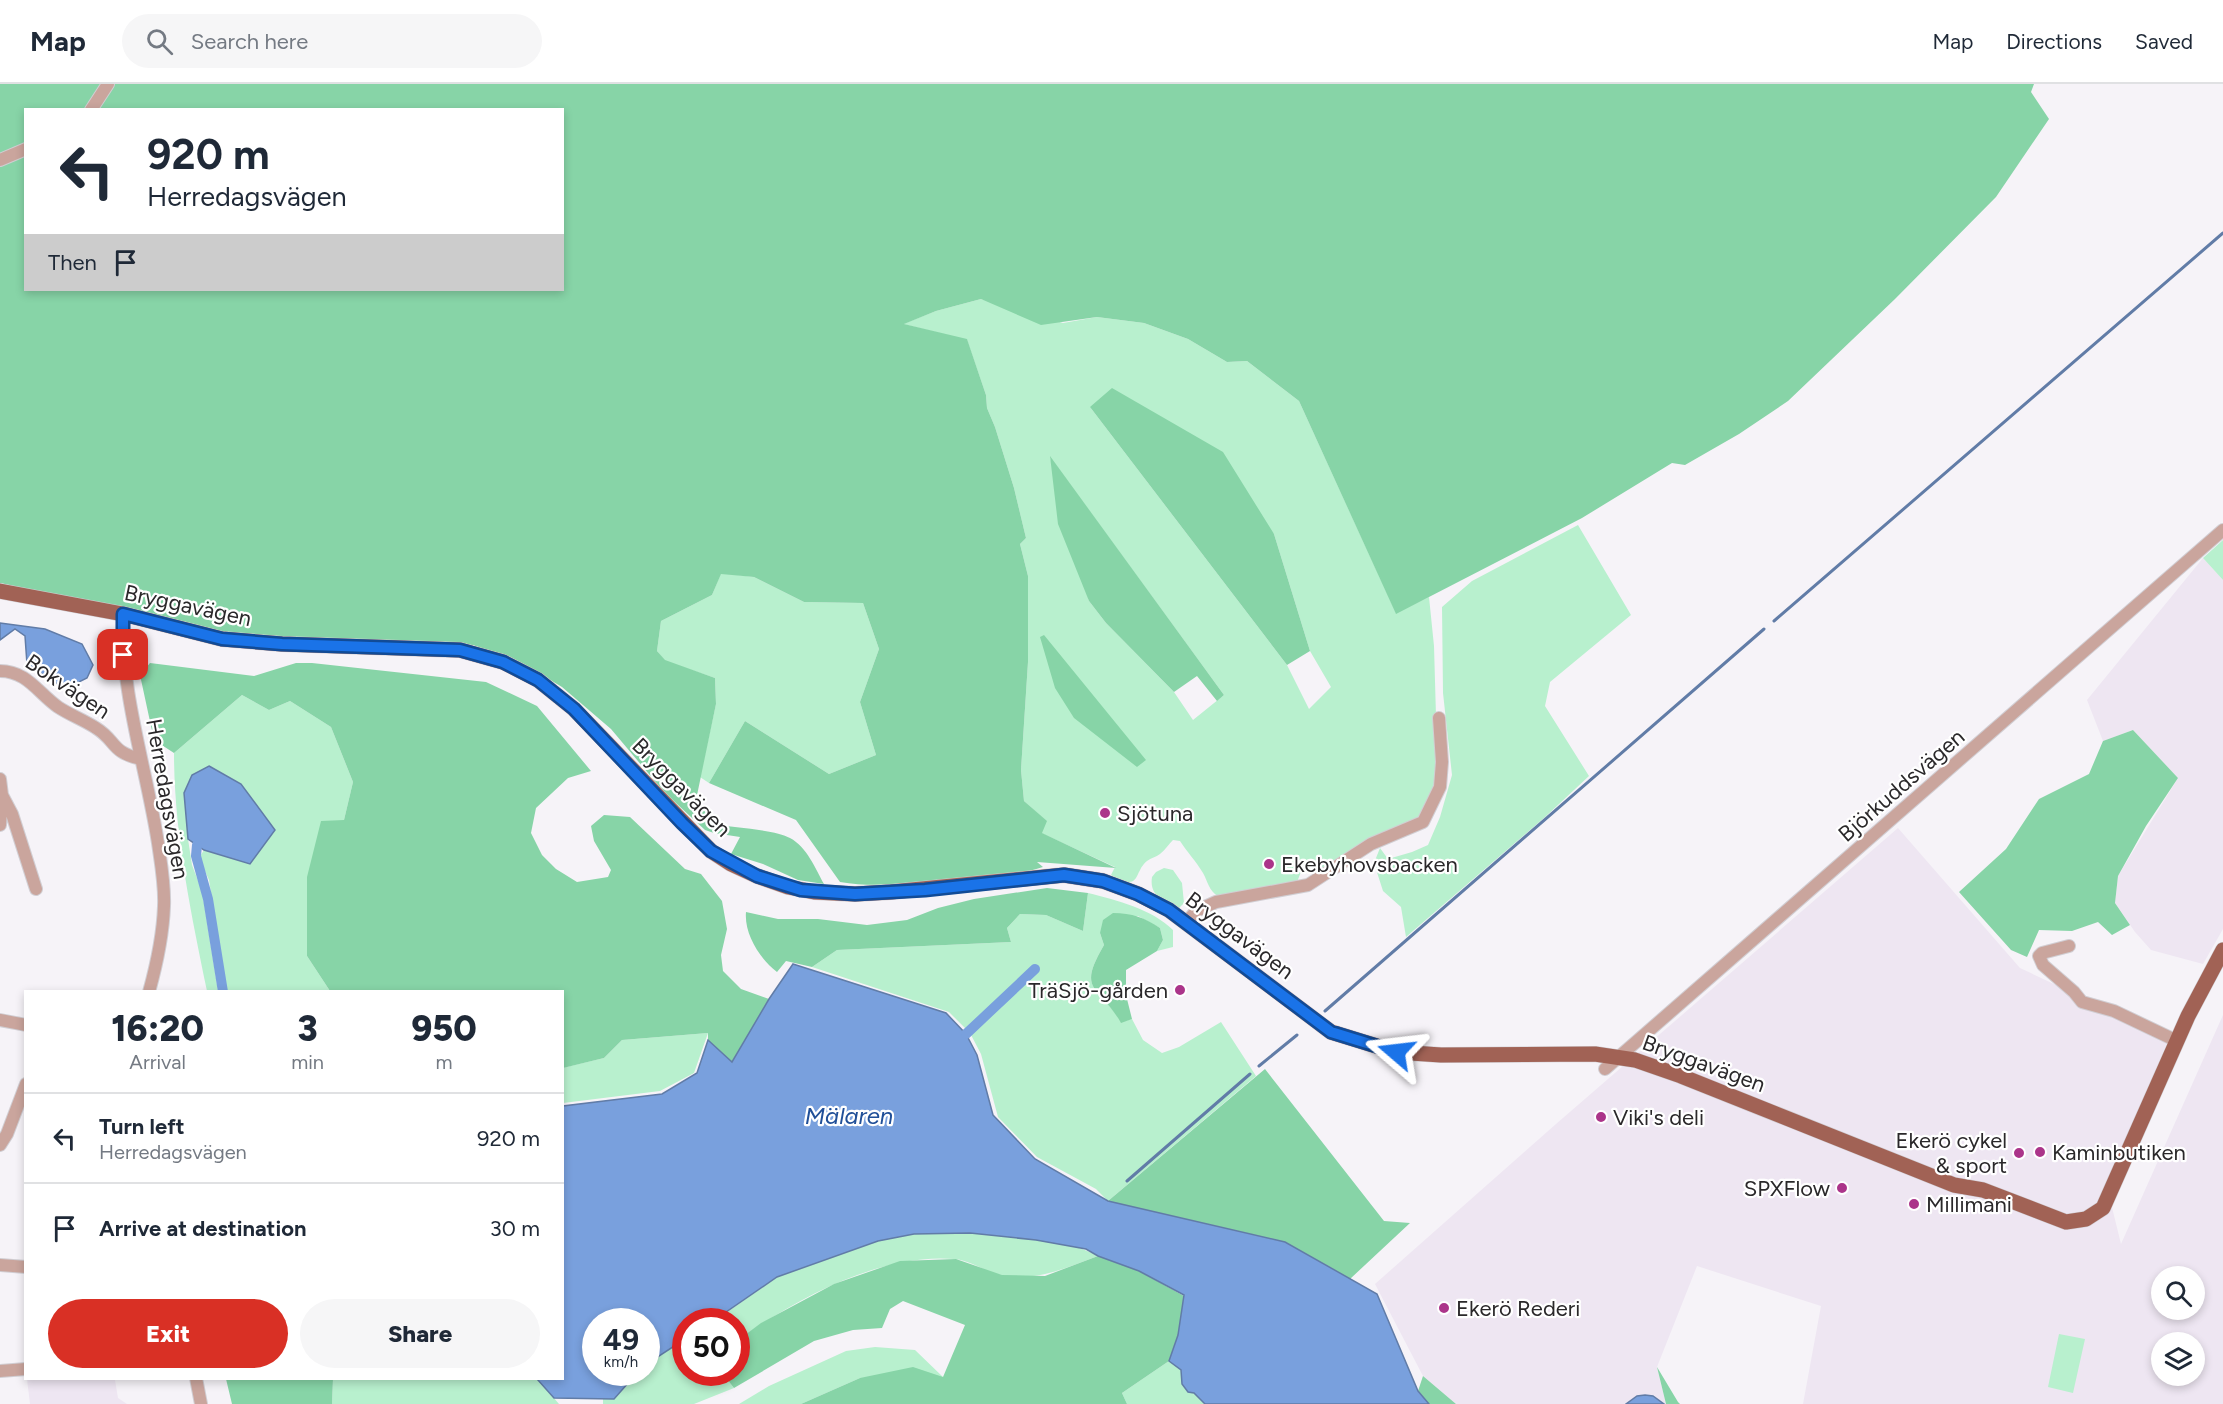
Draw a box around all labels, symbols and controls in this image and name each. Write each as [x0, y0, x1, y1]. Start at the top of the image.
search box [122, 14, 542, 68]
text: Map [30, 24, 86, 58]
icon: search [143, 25, 176, 58]
text: Search here [191, 28, 308, 55]
text: Map [1932, 29, 1973, 54]
text: Directions [2006, 29, 2102, 54]
text: Saved [2135, 29, 2193, 54]
text: 920 m [147, 129, 270, 180]
icon: left [48, 132, 126, 210]
text: Herredagsvägen [147, 180, 346, 213]
icon: arrive [109, 246, 142, 279]
text: Then [48, 249, 97, 276]
street label: Bryggavägen [122, 579, 254, 632]
pin [97, 629, 148, 680]
icon: arrive [106, 638, 139, 671]
street label: Bokvägen [20, 648, 115, 725]
street label: Herredagsvägen [140, 717, 195, 881]
street label: Björkuddsvägen [1833, 723, 1970, 848]
street label: Bryggavägen [627, 732, 737, 842]
place label: Sjötuna [1117, 800, 1193, 827]
marker: Sjötuna [1098, 806, 1112, 820]
place label: Ekebyhovsbacken [1281, 851, 1458, 878]
marker: Ekebyhovsbacken [1262, 857, 1276, 871]
street label: Bryggavägen [1180, 886, 1299, 985]
place label: TräSjö-gården [1028, 977, 1168, 1004]
marker: TräSjö-gården [1173, 983, 1187, 997]
text: 16:20 [111, 1007, 204, 1050]
text: 3 [297, 1007, 318, 1050]
text: 950 [411, 1007, 477, 1050]
position arrow [1364, 1020, 1428, 1084]
street label: Bryggavägen [1639, 1029, 1769, 1098]
text: Arrival [129, 1050, 186, 1074]
text: min [291, 1050, 324, 1074]
text: m [435, 1050, 453, 1074]
water label: Mälaren [805, 1101, 893, 1130]
place label: Viki's deli [1613, 1104, 1704, 1131]
marker: Viki's deli [1594, 1110, 1608, 1124]
text: Turn left [99, 1113, 185, 1140]
icon: left [48, 1122, 81, 1155]
text: 920 m [477, 1125, 540, 1152]
place label: Ekerö cykel & sport [1895, 1127, 2007, 1179]
place label: Kaminbutiken [2052, 1139, 2186, 1166]
text: Herredagsvägen [99, 1140, 247, 1164]
marker: Kaminbutiken [2033, 1145, 2047, 1159]
marker: Ekerö cykel & sport [2012, 1146, 2026, 1160]
place label: SPXFlow [1744, 1175, 1831, 1202]
marker: SPXFlow [1835, 1181, 1849, 1195]
place label: Millimani [1926, 1191, 2012, 1218]
marker: Millimani [1907, 1197, 1921, 1211]
icon: arrive [48, 1212, 81, 1245]
text: Arrive at destination [99, 1215, 307, 1242]
text: 30 m [490, 1215, 540, 1242]
map controls [2151, 1266, 2205, 1386]
button: search [2151, 1266, 2205, 1320]
place label: Ekerö Rederi [1456, 1295, 1580, 1322]
button: Exit [48, 1299, 288, 1368]
button: Share [300, 1299, 540, 1368]
marker: Ekerö Rederi [1437, 1301, 1451, 1315]
speed limit sign: 50 [672, 1308, 750, 1386]
text: 49 [603, 1321, 639, 1358]
button: layers [2151, 1332, 2205, 1386]
text: km/h [604, 1353, 638, 1371]

